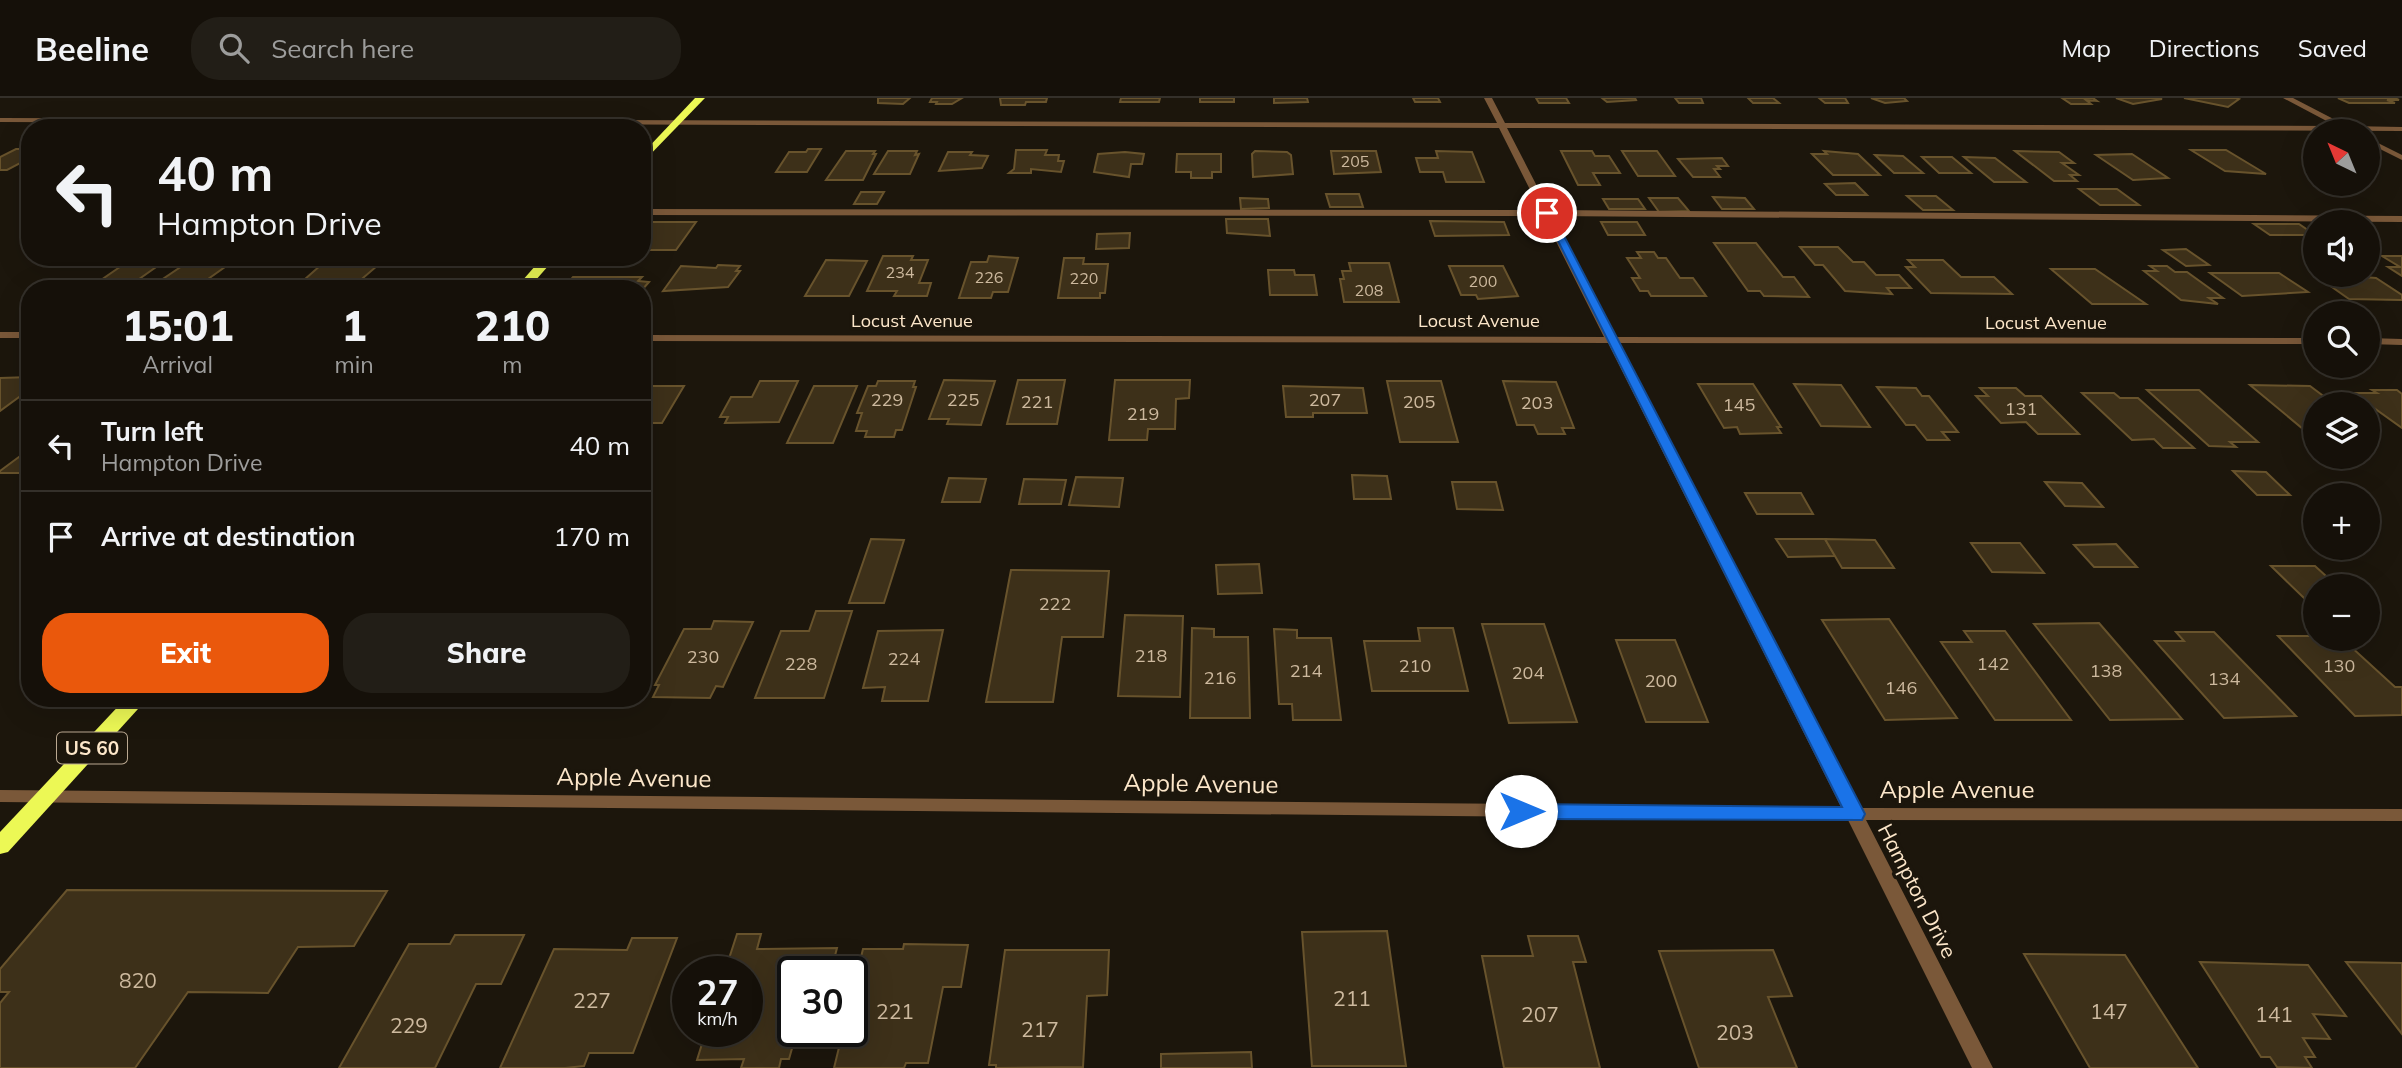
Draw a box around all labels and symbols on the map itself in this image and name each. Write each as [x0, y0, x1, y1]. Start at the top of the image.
north arrow [2303, 119, 2380, 196]
house number: 205 [1341, 151, 1369, 171]
pin [1517, 183, 1577, 243]
house number: 234 [886, 262, 915, 282]
house number: 226 [975, 267, 1003, 287]
house number: 220 [1070, 268, 1098, 288]
house number: 200 [1469, 271, 1497, 291]
house number: 208 [1355, 280, 1383, 300]
street label: Locust Avenue [851, 309, 973, 332]
street label: Locust Avenue [1418, 309, 1540, 332]
street label: Locust Avenue [1985, 311, 2107, 334]
house number: 229 [871, 388, 903, 411]
house number: 225 [947, 388, 979, 411]
house number: 207 [1309, 388, 1341, 411]
house number: 221 [1021, 390, 1053, 413]
house number: 205 [1403, 390, 1435, 413]
house number: 203 [1521, 391, 1553, 414]
house number: 145 [1723, 393, 1755, 416]
house number: 131 [2005, 397, 2037, 420]
house number: 219 [1127, 402, 1159, 425]
house number: 222 [1039, 592, 1071, 615]
house number: 218 [1135, 644, 1167, 667]
house number: 230 [687, 645, 719, 668]
house number: 224 [888, 647, 920, 670]
house number: 228 [785, 652, 817, 675]
house number: 142 [1977, 652, 2009, 675]
house number: 210 [1399, 654, 1431, 677]
house number: 130 [2323, 654, 2355, 677]
house number: 214 [1290, 659, 1322, 682]
house number: 138 [2090, 659, 2122, 682]
house number: 204 [1512, 661, 1544, 684]
house number: 216 [1204, 666, 1236, 689]
house number: 134 [2208, 667, 2240, 690]
house number: 200 [1645, 669, 1677, 692]
house number: 146 [1885, 676, 1917, 699]
road number: US 60 [57, 733, 127, 764]
street label: Apple Avenue [556, 761, 712, 793]
street label: Apple Avenue [1123, 767, 1279, 799]
position arrow [1484, 774, 1558, 848]
street label: Apple Avenue [1879, 774, 2035, 804]
street label: Hampton Drive [1873, 819, 1963, 962]
speed limit sign: 30 [777, 956, 868, 1047]
house number: 820 [119, 967, 157, 993]
house number: 211 [1333, 985, 1371, 1011]
house number: 227 [573, 987, 611, 1013]
house number: 221 [876, 998, 914, 1024]
house number: 147 [2090, 998, 2128, 1024]
house number: 207 [1521, 1001, 1559, 1027]
house number: 141 [2255, 1001, 2293, 1027]
house number: 229 [390, 1012, 428, 1038]
house number: 217 [1021, 1016, 1059, 1042]
house number: 203 [1716, 1019, 1754, 1045]

